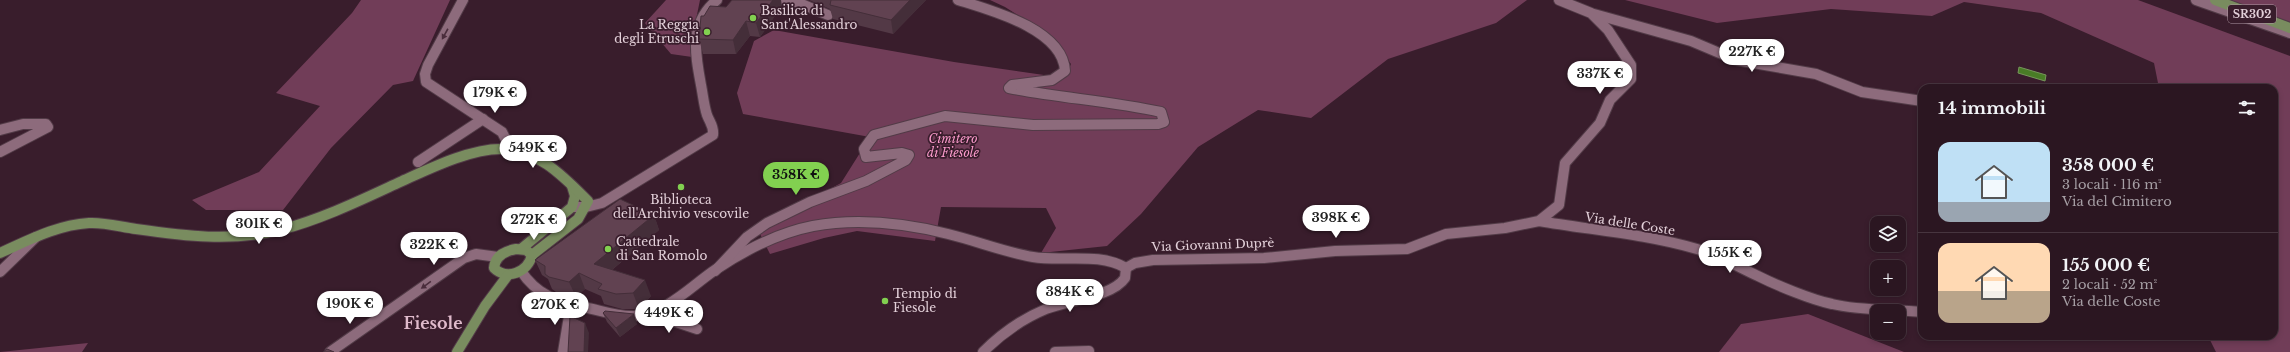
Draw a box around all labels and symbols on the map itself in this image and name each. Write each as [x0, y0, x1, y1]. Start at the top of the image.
place label: Basilica di Sant'Alessandro [761, 3, 857, 32]
road number: SR302 [2228, 5, 2276, 23]
marker: Basilica di Sant'Alessandro [748, 13, 758, 23]
place label: La Reggia degli Etruschi [614, 17, 699, 46]
marker: La Reggia degli Etruschi [702, 27, 712, 37]
one-way arrow [441, 29, 448, 40]
pin: 227K € [1719, 39, 1785, 73]
pin: 337K € [1567, 61, 1633, 95]
pin: 179K € [462, 80, 528, 114]
park label: Cimitero di Fiesole [927, 131, 979, 160]
pin: 549K € [500, 135, 566, 169]
pin: 358K € [763, 162, 829, 196]
marker: Biblioteca dell'Archivio vescovile [676, 182, 686, 192]
place label: Biblioteca dell'Archivio vescovile [613, 192, 749, 221]
pin: 398K € [1303, 205, 1369, 239]
pin: 272K € [501, 207, 567, 241]
street label: Via delle Coste [1583, 209, 1676, 238]
pin: 301K € [226, 211, 292, 245]
pin: 322K € [401, 232, 467, 266]
place label: Cattedrale di San Romolo [616, 234, 708, 263]
street label: Via Giovanni Duprè [1150, 235, 1275, 254]
pin: 155K € [1697, 240, 1763, 274]
marker: Cattedrale di San Romolo [603, 244, 613, 254]
pin: 384K € [1037, 279, 1103, 313]
one-way arrow [421, 281, 432, 289]
place label: Tempio di Fiesole [893, 286, 957, 315]
pin: 190K € [317, 291, 383, 325]
pin: 270K € [522, 292, 588, 326]
marker: Tempio di Fiesole [880, 296, 890, 306]
pin: 449K € [636, 300, 702, 334]
district label: Fiesole [403, 313, 463, 333]

